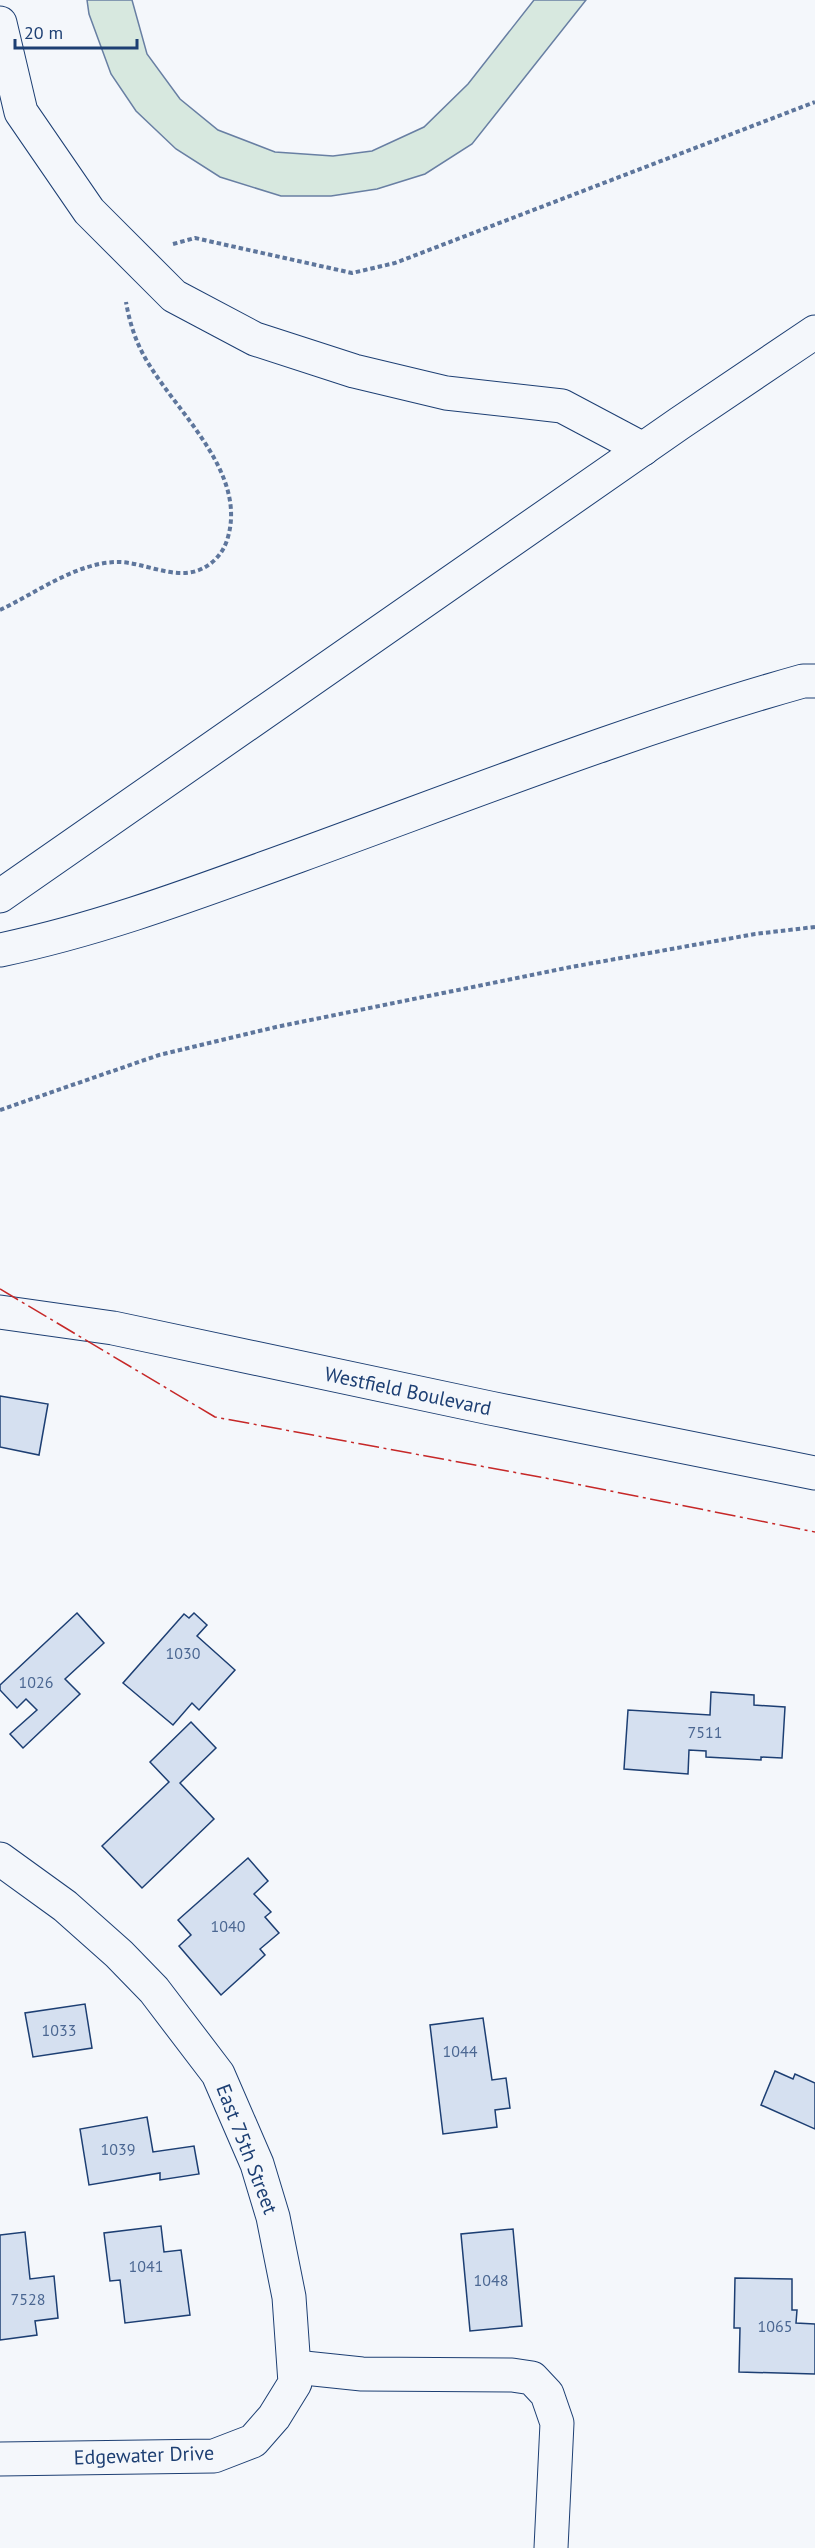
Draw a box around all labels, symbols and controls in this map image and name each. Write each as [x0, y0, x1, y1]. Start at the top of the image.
scale bar [15, 12, 136, 50]
text: 20 m [24, 21, 63, 44]
street label: Westfield Boulevard [322, 1361, 494, 1421]
house number: 1030 [166, 1643, 201, 1663]
house number: 1026 [19, 1672, 53, 1692]
house number: 7511 [688, 1722, 722, 1742]
house number: 1040 [211, 1916, 246, 1936]
house number: 1033 [42, 2020, 76, 2040]
house number: 1044 [443, 2041, 478, 2061]
street label: East 75th Street [210, 2080, 284, 2218]
house number: 1039 [101, 2139, 135, 2159]
house number: 1041 [129, 2256, 163, 2276]
house number: 1048 [474, 2270, 508, 2290]
house number: 7528 [11, 2289, 45, 2309]
house number: 1065 [758, 2316, 792, 2336]
street label: Edgewater Drive [73, 2440, 215, 2470]

